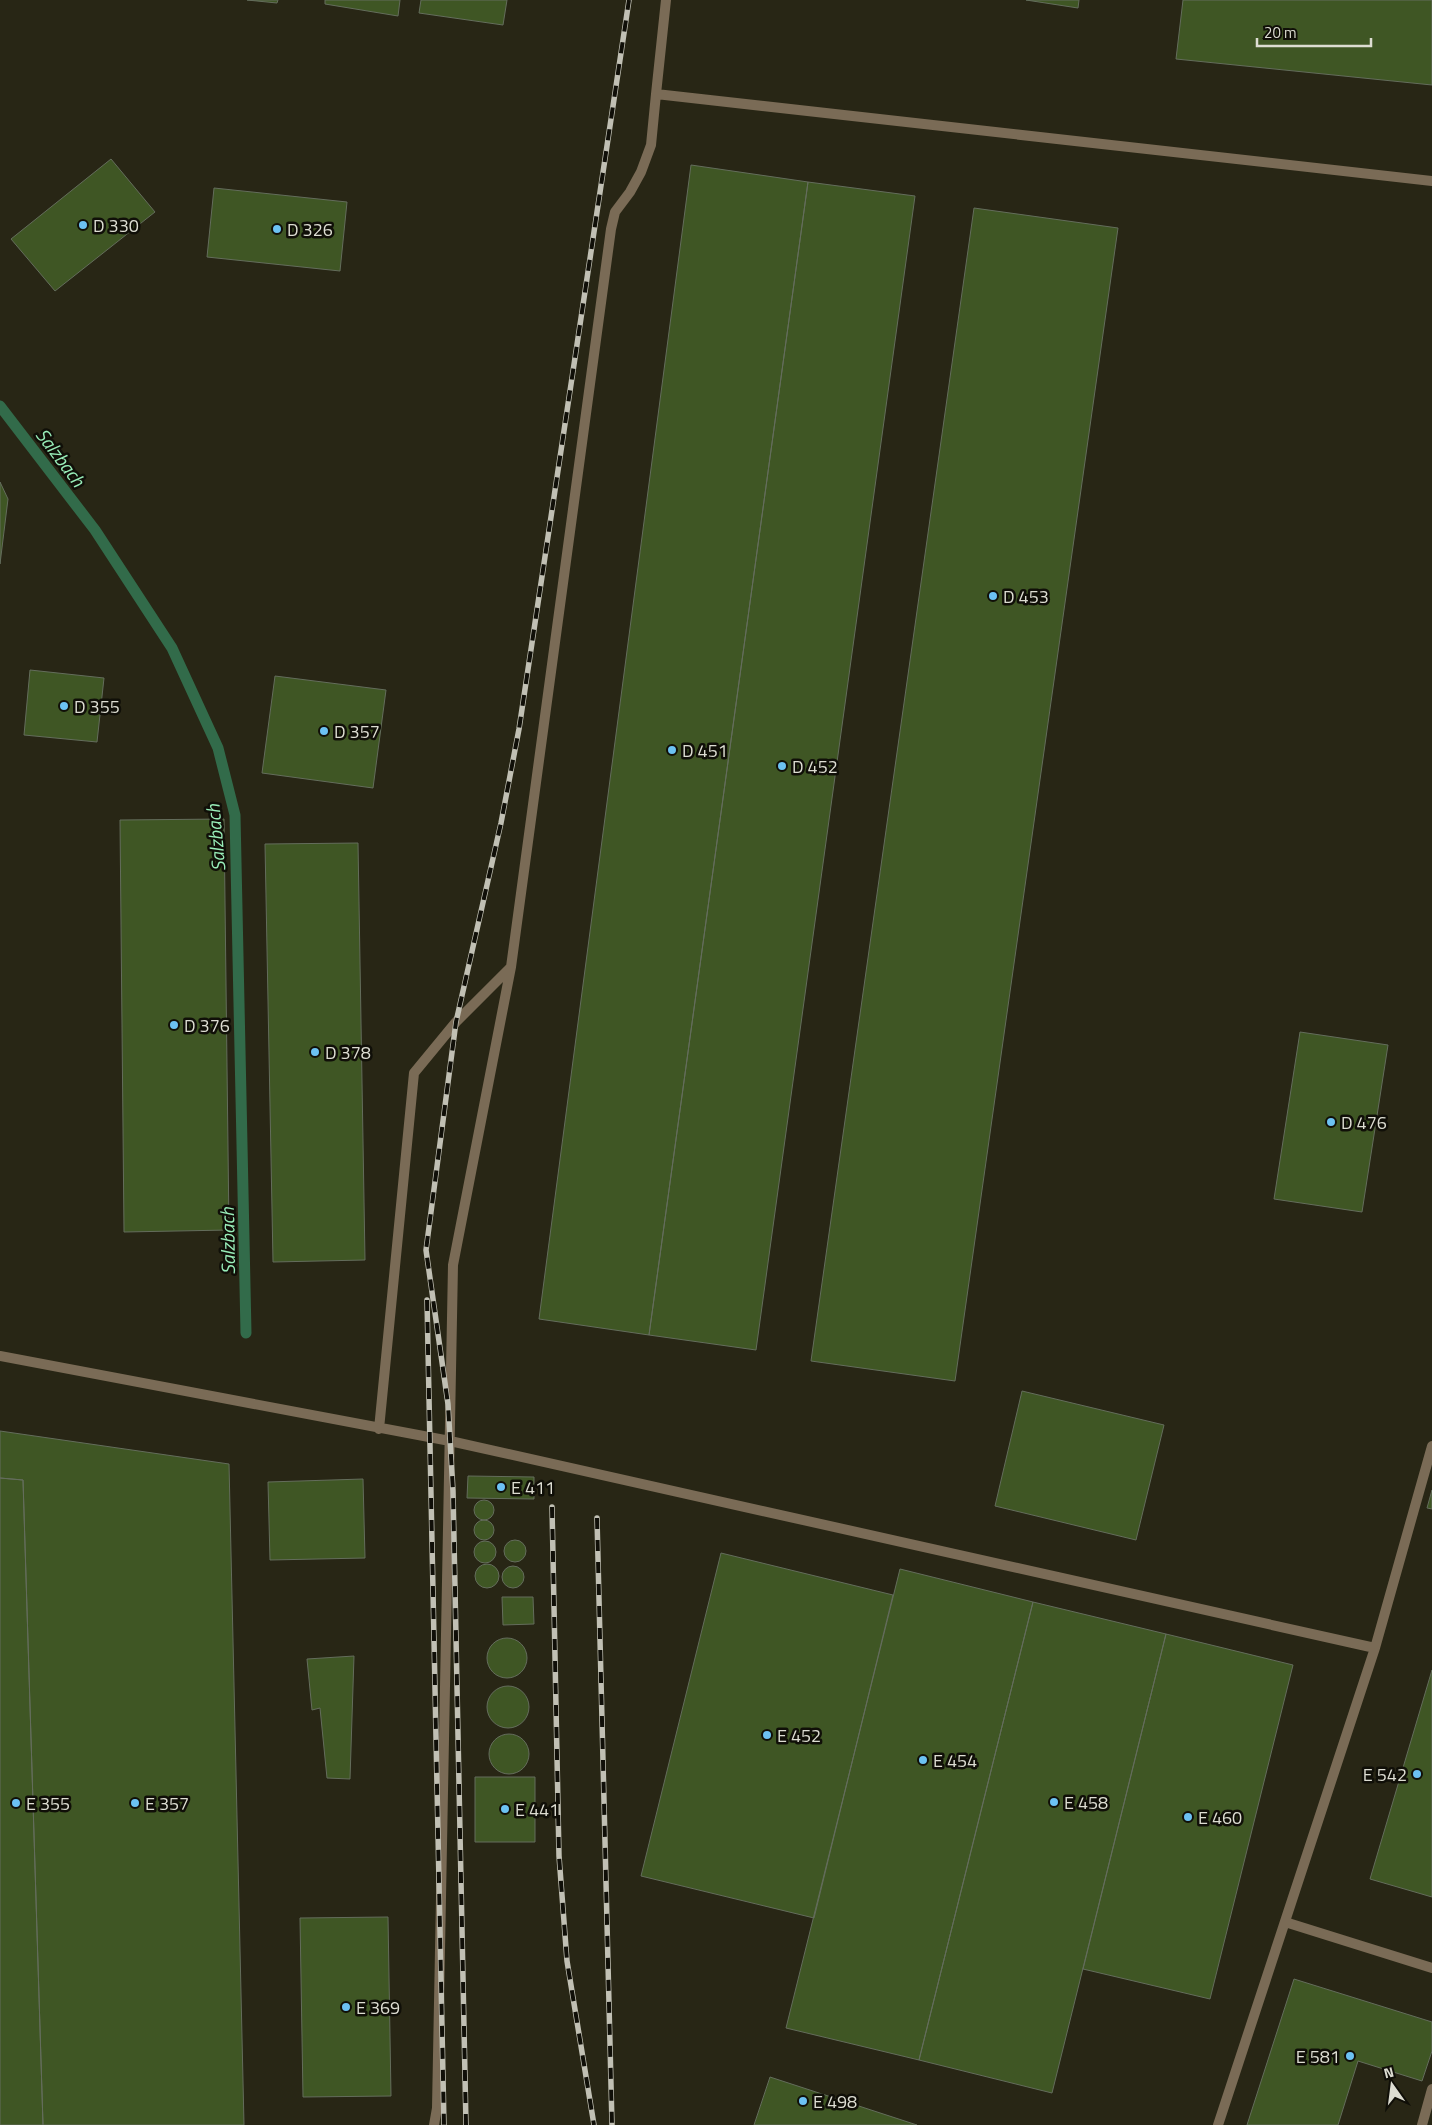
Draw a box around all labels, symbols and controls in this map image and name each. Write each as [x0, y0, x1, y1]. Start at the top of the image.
scale bar [1257, 15, 1371, 47]
text: 20 m [1264, 21, 1297, 44]
place label: D 330 [93, 212, 139, 239]
place label: D 326 [287, 216, 333, 243]
marker: D 330 [77, 219, 89, 231]
marker: D 326 [271, 223, 283, 235]
water label: Salzbach [29, 421, 93, 493]
place label: D 453 [1003, 583, 1049, 610]
marker: D 453 [987, 590, 999, 602]
place label: D 355 [74, 693, 120, 720]
marker: D 355 [58, 700, 70, 712]
place label: D 357 [334, 718, 380, 745]
marker: D 357 [318, 725, 330, 737]
place label: D 451 [682, 737, 728, 764]
marker: D 451 [666, 744, 678, 756]
place label: D 452 [792, 753, 838, 780]
marker: D 452 [776, 760, 788, 772]
water label: Salzbach [198, 803, 232, 873]
place label: D 376 [184, 1012, 230, 1039]
marker: D 376 [168, 1019, 180, 1031]
place label: D 378 [325, 1039, 371, 1066]
marker: D 378 [309, 1046, 321, 1058]
place label: D 476 [1341, 1109, 1387, 1136]
marker: D 476 [1325, 1116, 1337, 1128]
water label: Salzbach [212, 1207, 242, 1275]
place label: E 411 [511, 1474, 555, 1501]
marker: E 411 [495, 1481, 507, 1493]
place label: E 452 [777, 1722, 821, 1749]
marker: E 452 [761, 1729, 773, 1741]
place label: E 454 [933, 1747, 977, 1774]
marker: E 454 [917, 1754, 929, 1766]
place label: E 542 [1363, 1761, 1407, 1788]
marker: E 542 [1411, 1768, 1423, 1780]
place label: E 458 [1064, 1789, 1108, 1816]
place label: E 355 [26, 1790, 70, 1817]
place label: E 357 [145, 1790, 189, 1817]
place label: E 441 [515, 1796, 559, 1823]
marker: E 458 [1048, 1796, 1060, 1808]
marker: E 355 [10, 1797, 22, 1809]
marker: E 357 [129, 1797, 141, 1809]
marker: E 441 [499, 1803, 511, 1815]
place label: E 460 [1198, 1804, 1242, 1831]
marker: E 460 [1182, 1811, 1194, 1823]
place label: E 369 [356, 1994, 400, 2021]
marker: E 369 [340, 2001, 352, 2013]
place label: E 581 [1296, 2043, 1340, 2070]
marker: E 581 [1344, 2050, 1356, 2062]
north arrow [1367, 2060, 1417, 2110]
text: N [1381, 2061, 1396, 2083]
place label: E 498 [813, 2088, 857, 2115]
marker: E 498 [797, 2095, 809, 2107]

